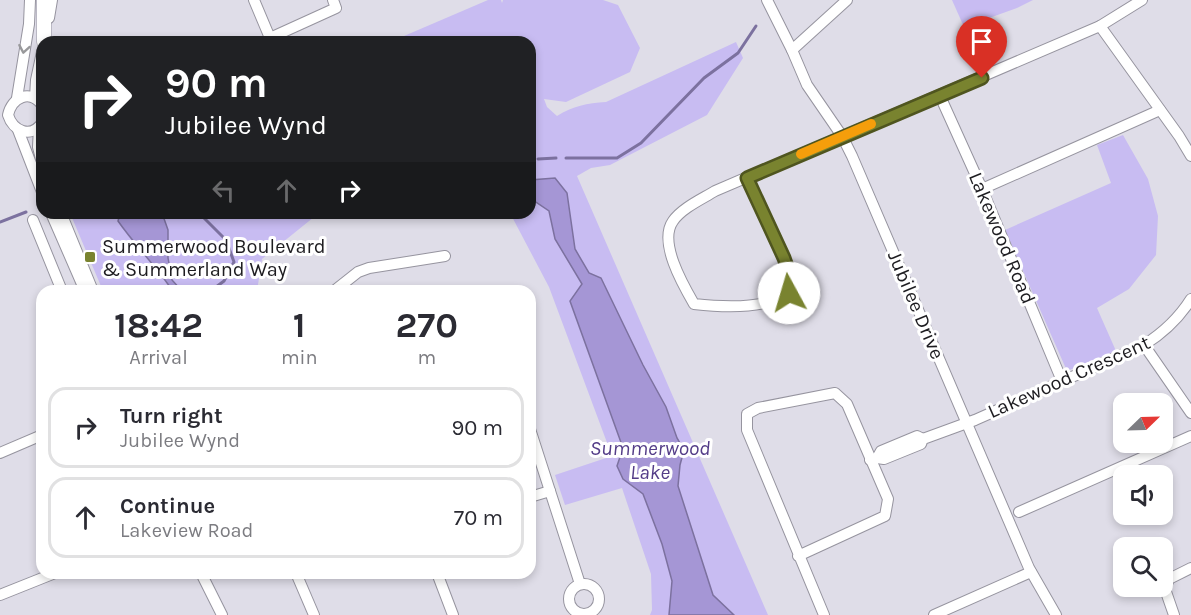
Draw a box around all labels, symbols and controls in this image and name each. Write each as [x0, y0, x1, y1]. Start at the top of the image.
pin [956, 16, 1007, 78]
icon: arrive [965, 25, 998, 58]
one-way arrow [18, 44, 31, 54]
text: 90 m [165, 58, 268, 108]
icon: right [66, 60, 144, 138]
text: Jubilee Wynd [165, 109, 327, 141]
street label: Lakewood Road [964, 169, 1040, 307]
icon: left [207, 174, 240, 207]
icon: ahead [270, 174, 303, 207]
icon: right [333, 174, 366, 207]
place label: Summerwood Boulevard & Summerland Way [102, 235, 326, 281]
street label: Jubilee Drive [883, 247, 949, 363]
marker: Summerwood Boulevard & Summerland Way [83, 250, 97, 264]
position arrow [757, 261, 821, 325]
text: 18:42 [114, 304, 203, 346]
text: 1 [293, 304, 306, 346]
text: 270 [396, 304, 458, 346]
street label: Lakewood Crescent [984, 331, 1154, 423]
text: Arrival [129, 346, 188, 369]
text: min [281, 346, 318, 369]
text: m [417, 346, 436, 369]
north arrow [1113, 393, 1173, 453]
map controls [1113, 393, 1173, 597]
text: Turn right [120, 403, 223, 429]
icon: right [69, 411, 102, 444]
text: 90 m [451, 415, 503, 441]
text: Jubilee Wynd [120, 429, 240, 452]
water label: Summerwood Lake [590, 436, 710, 484]
button: sound [1113, 465, 1173, 525]
text: Continue [120, 493, 215, 519]
icon: ahead [69, 501, 102, 534]
text: 70 m [454, 505, 503, 531]
text: Lakeview Road [120, 519, 253, 542]
button: search [1113, 537, 1173, 597]

